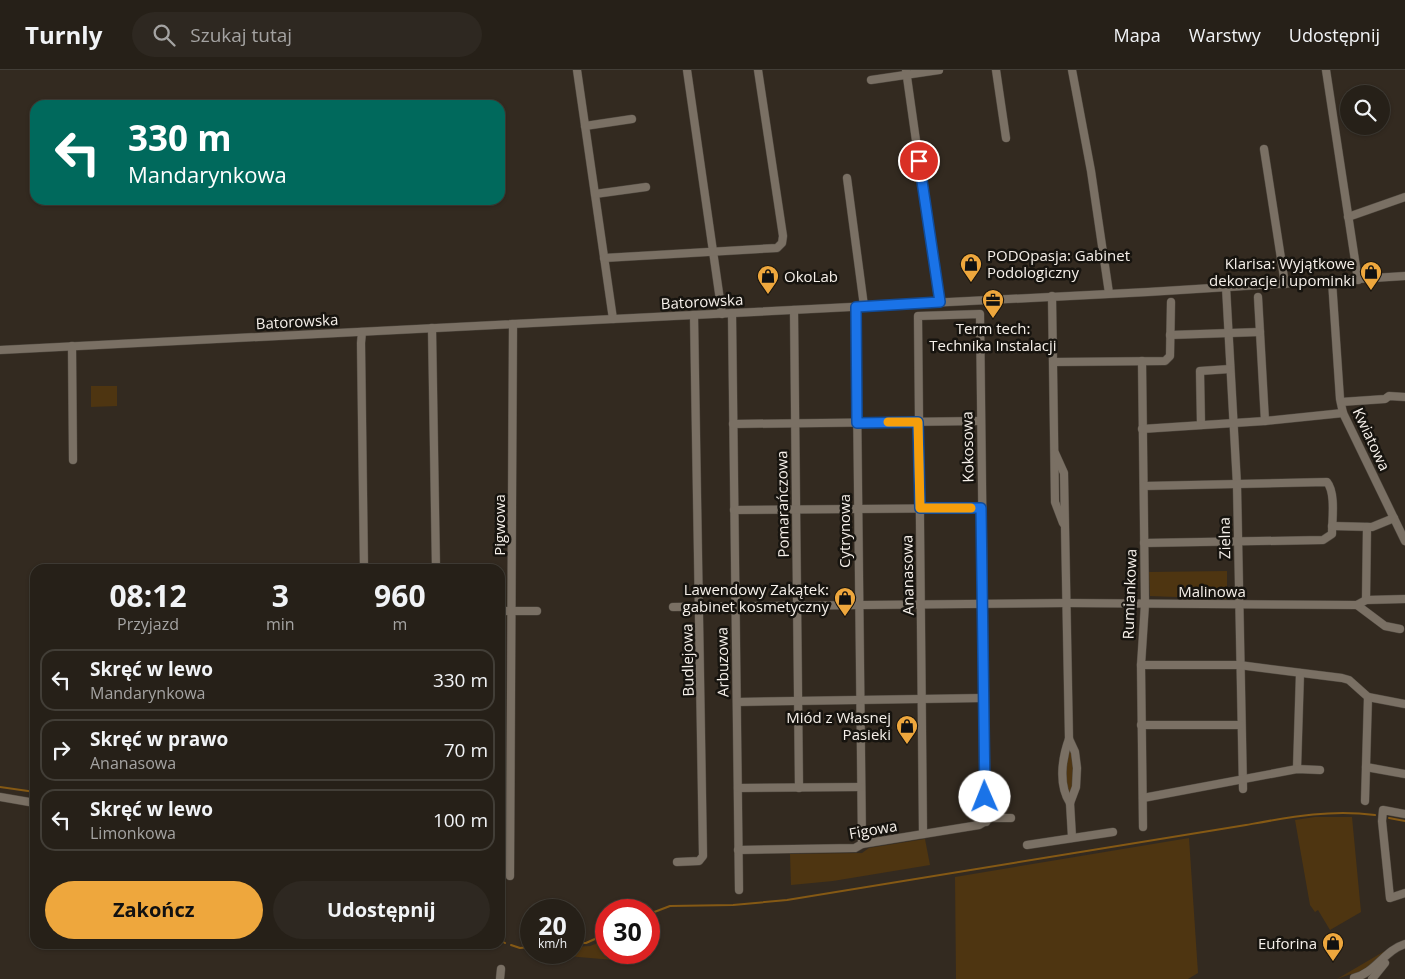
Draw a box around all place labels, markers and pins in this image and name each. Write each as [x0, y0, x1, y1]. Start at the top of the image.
pin [898, 140, 940, 182]
place label: PODOpasja: Gabinet Podologiczny [987, 245, 1130, 282]
shop icon: PODOpasja: Gabinet Podologiczny [959, 252, 983, 283]
place label: Klarisa: Wyjątkowe dekoracje i upominki [1209, 253, 1355, 290]
shop icon: Klarisa: Wyjątkowe dekoracje i upominki [1359, 260, 1383, 291]
shop icon: OkoLab [756, 264, 780, 295]
place label: OkoLab [784, 266, 838, 286]
office icon: Term tech: Technika Instalacji [981, 288, 1005, 319]
place label: Term tech: Technika Instalacji [929, 318, 1057, 355]
place label: Lawendowy Zakątek: gabinet kosmetyczny [683, 579, 829, 616]
shop icon: Lawendowy Zakątek: gabinet kosmetyczny [833, 586, 857, 617]
place label: Miód z Własnej Pasieki [786, 707, 891, 744]
shop icon: Miód z Własnej Pasieki [895, 714, 919, 745]
shop icon: Euforina [1321, 931, 1345, 962]
place label: Euforina [1258, 933, 1317, 953]

